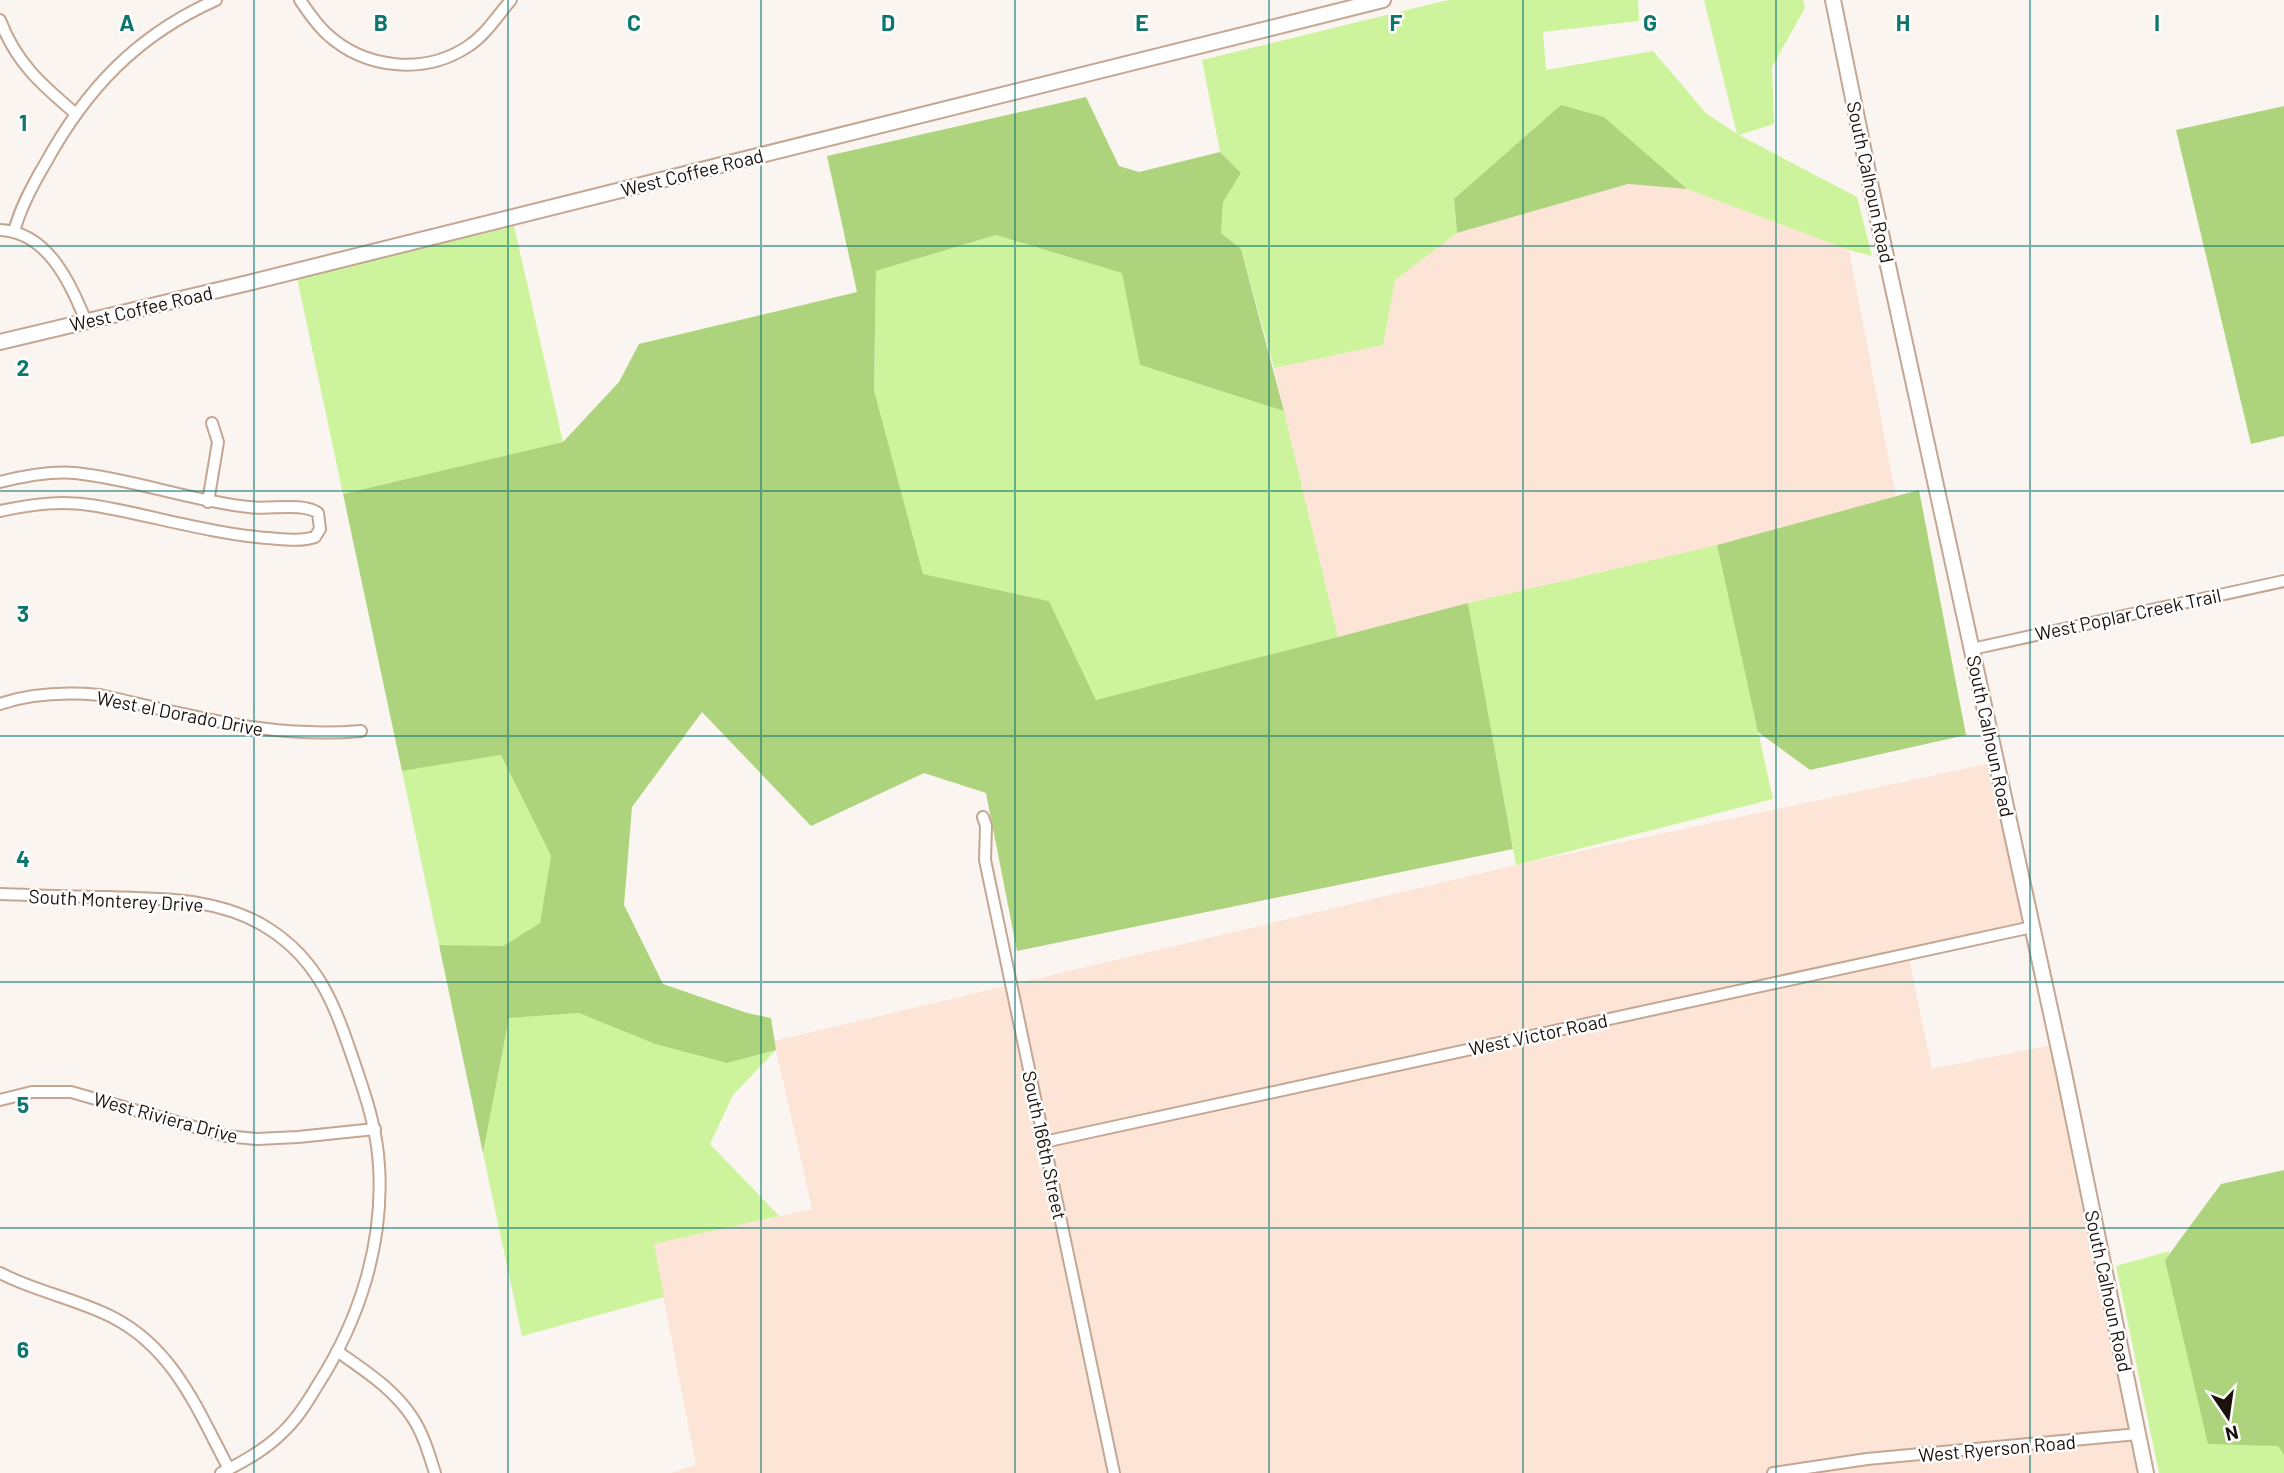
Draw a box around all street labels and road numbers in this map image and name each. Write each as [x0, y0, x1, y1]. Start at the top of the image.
street label: South Calhoun Road [1843, 99, 1899, 265]
street label: West Coffee Road [618, 143, 766, 201]
street label: West Coffee Road [67, 280, 215, 336]
street label: West Poplar Creek Trail [2033, 583, 2223, 645]
street label: South Calhoun Road [1963, 653, 2019, 819]
street label: West el Dorado Drive [95, 686, 265, 740]
street label: South Monterey Drive [28, 884, 204, 916]
street label: West Victor Road [1467, 1008, 1609, 1060]
street label: South 166th Street [1018, 1068, 1072, 1222]
street label: West Riviera Drive [91, 1087, 241, 1147]
street label: South Calhoun Road [2081, 1208, 2137, 1374]
street label: West Ryerson Road [1917, 1430, 2077, 1466]

